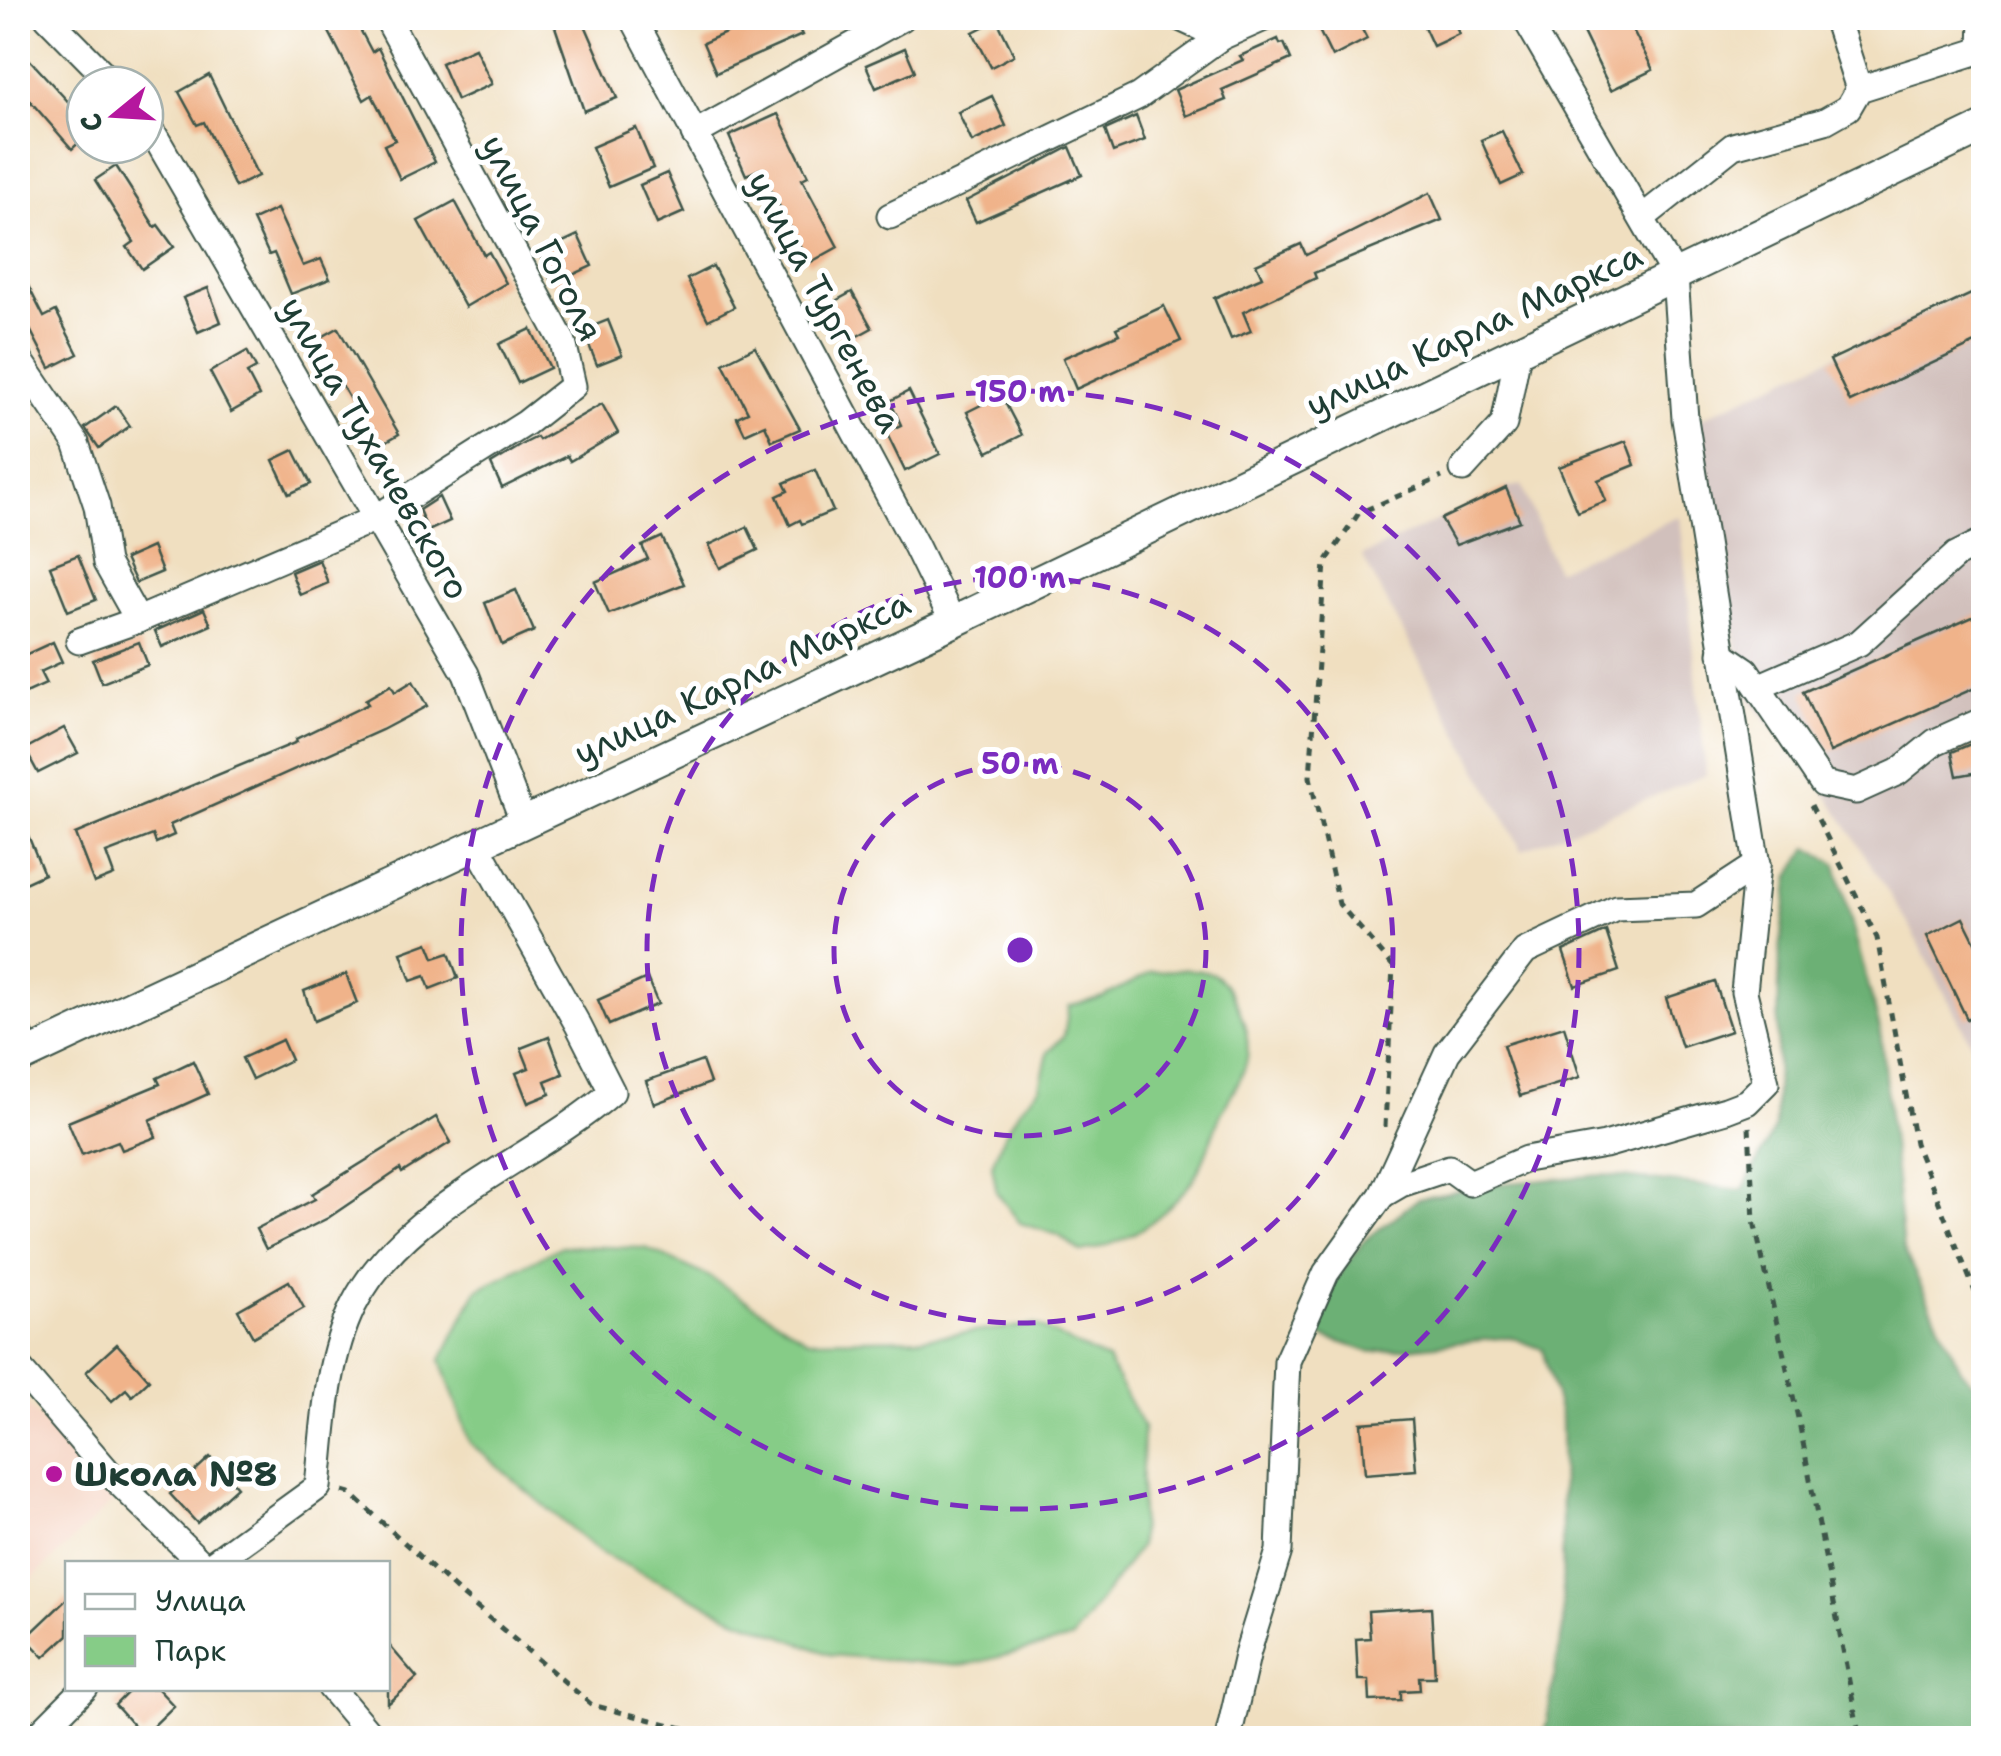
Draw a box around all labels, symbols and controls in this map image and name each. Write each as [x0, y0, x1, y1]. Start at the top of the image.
north arrow [65, 65, 165, 165]
text: С [70, 109, 112, 137]
street label: улица Гоголя [470, 126, 615, 349]
street label: улица Тургенева [737, 163, 914, 441]
street label: улица Карла Маркса [1298, 231, 1650, 428]
street label: улица Тухачевского [269, 288, 482, 608]
text: 150 m [975, 371, 1065, 412]
text: 100 m [974, 557, 1066, 598]
street label: улица Карла Маркса [566, 579, 918, 776]
text: 50 m [981, 743, 1059, 784]
centre of rings [1002, 932, 1038, 968]
place label: Школа №8 [74, 1450, 278, 1497]
marker: Школа №8 [43, 1463, 65, 1485]
legend [65, 1561, 390, 1691]
text: Улица [155, 1580, 246, 1621]
text: Парк [155, 1630, 226, 1671]

